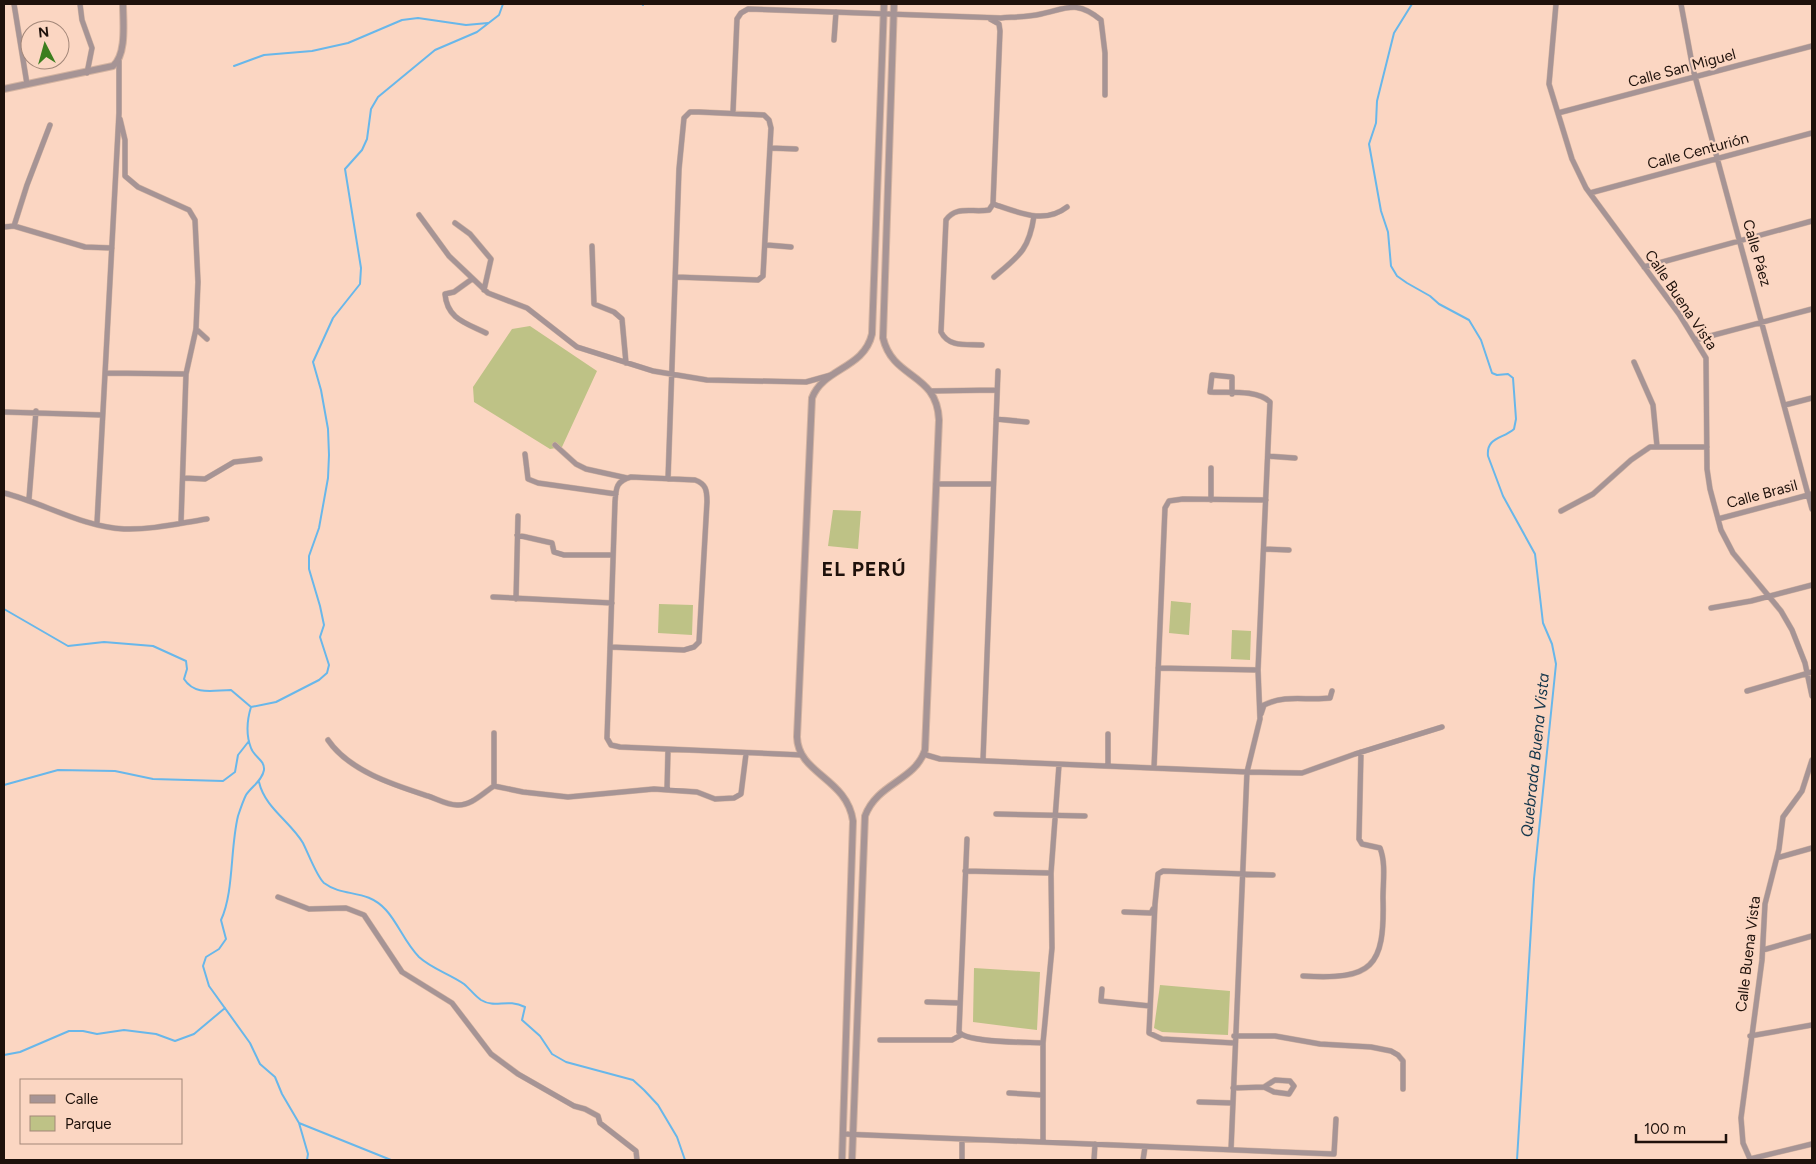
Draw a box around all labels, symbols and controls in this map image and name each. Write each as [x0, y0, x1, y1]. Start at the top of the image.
north arrow [20, 20, 70, 70]
text: N [37, 24, 50, 42]
street label: Calle San Miguel [1626, 45, 1738, 91]
street label: Calle Centurión [1645, 129, 1751, 173]
street label: Calle Páez [1739, 218, 1775, 288]
street label: Calle Buena Vista [1641, 247, 1721, 353]
street label: Calle Brasil [1725, 476, 1799, 512]
district label: EL PERÚ [821, 557, 907, 581]
water label: Quebrada Buena Vista [1517, 672, 1553, 838]
street label: Calle Buena Vista [1732, 895, 1764, 1013]
legend [20, 1079, 182, 1144]
text: Calle [65, 1090, 98, 1108]
scale bar [1636, 1112, 1726, 1144]
text: Parque [65, 1115, 112, 1133]
text: 100 m [1644, 1120, 1686, 1138]

